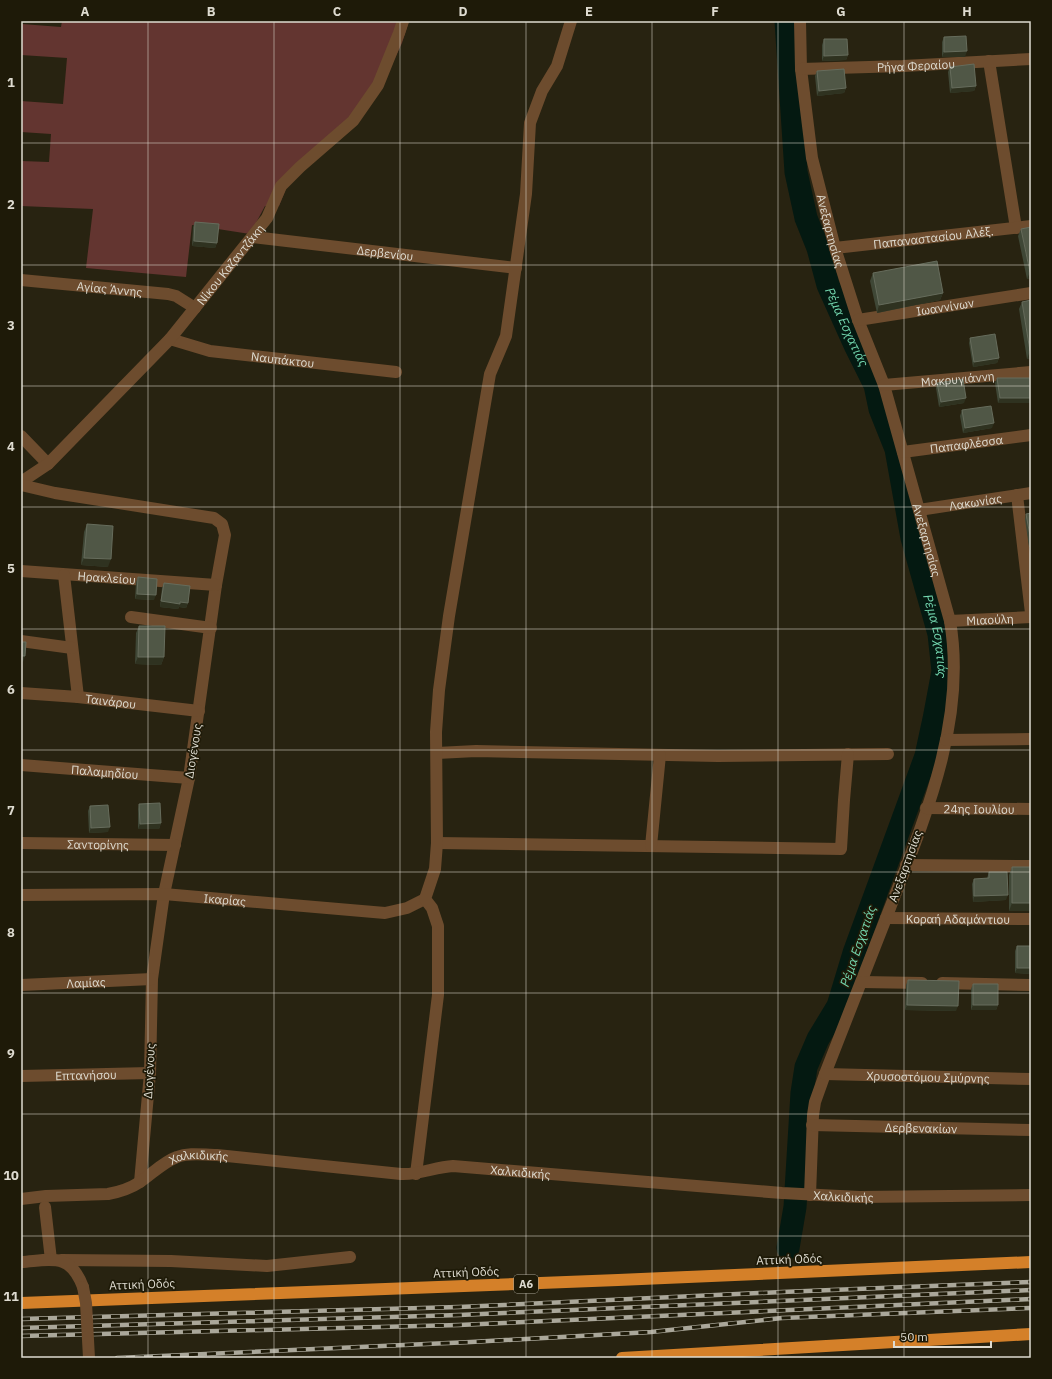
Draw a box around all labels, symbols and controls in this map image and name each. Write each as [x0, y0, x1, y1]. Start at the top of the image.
text: A [81, 3, 90, 20]
text: B [207, 3, 216, 20]
text: C [333, 3, 342, 20]
text: D [458, 3, 468, 20]
text: E [585, 3, 593, 20]
text: F [711, 3, 719, 20]
text: G [836, 3, 846, 20]
text: H [962, 3, 972, 20]
street label: Ρήγα Φεραίου [877, 56, 955, 74]
text: 1 [7, 74, 15, 91]
street label: Ανεξαρτησίας [814, 193, 848, 270]
text: 2 [7, 196, 15, 213]
street label: Νίκου Καζαντζάκη [193, 221, 267, 308]
street label: Παπαναστασίου Αλέξ. [872, 223, 994, 251]
street label: Δερβενίου [356, 242, 414, 263]
street label: Αγίας Άννης [76, 278, 143, 299]
water label: Ρέμα Εσχατιάς [822, 284, 873, 370]
street label: Ιωαννίνων [915, 295, 975, 318]
text: 3 [7, 317, 15, 334]
street label: Ναυπάκτου [250, 348, 315, 370]
street label: Μακρυγιάννη [920, 368, 995, 389]
street label: Παπαφλέσσα [929, 431, 1004, 456]
text: 4 [7, 438, 15, 455]
street label: Λακωνίας [948, 490, 1003, 513]
street label: Ανεξαρτησίας [910, 502, 945, 578]
text: 5 [7, 560, 15, 577]
street label: Ηρακλείου [77, 568, 136, 587]
water label: Ρέμα Εσχατιάς [920, 592, 952, 680]
street label: Μιαούλη [966, 610, 1014, 628]
text: 6 [7, 681, 15, 698]
street label: Ταινάρου [84, 690, 137, 711]
street label: Διογένους [181, 722, 205, 780]
street label: Παλαμηδίου [71, 761, 139, 782]
street label: 24ης Ιουλίου [943, 801, 1015, 816]
text: 7 [7, 802, 15, 819]
street label: Ανεξαρτησίας [885, 828, 925, 904]
street label: Σαντορίνης [67, 836, 129, 852]
street label: Ικαρίας [203, 890, 247, 909]
water label: Ρέμα Εσχατιάς [836, 902, 880, 989]
street label: Κοραή Αδαμάντιου [906, 911, 1010, 926]
text: 8 [7, 924, 15, 941]
street label: Λαμίας [66, 974, 106, 990]
street label: Διογένους [140, 1043, 158, 1099]
text: 9 [7, 1045, 15, 1062]
street label: Επτανήσου [55, 1066, 117, 1083]
street label: Χρυσοστόμου Σμύρνης [866, 1068, 990, 1085]
street label: Δερβενακίων [885, 1119, 957, 1136]
street label: Χαλκιδικής [166, 1147, 229, 1167]
street label: Χαλκιδικής [490, 1162, 551, 1181]
text: 10 [3, 1167, 19, 1184]
street label: Χαλκιδικής [813, 1187, 874, 1205]
street label: Αττική Οδός [756, 1250, 822, 1268]
street label: Αττική Οδός [433, 1263, 499, 1281]
street label: Αττική Οδός [109, 1275, 175, 1293]
road number: Α6 [514, 1275, 538, 1293]
text: 11 [3, 1288, 19, 1305]
scale bar [894, 1323, 991, 1349]
text: 50 m [900, 1329, 928, 1344]

